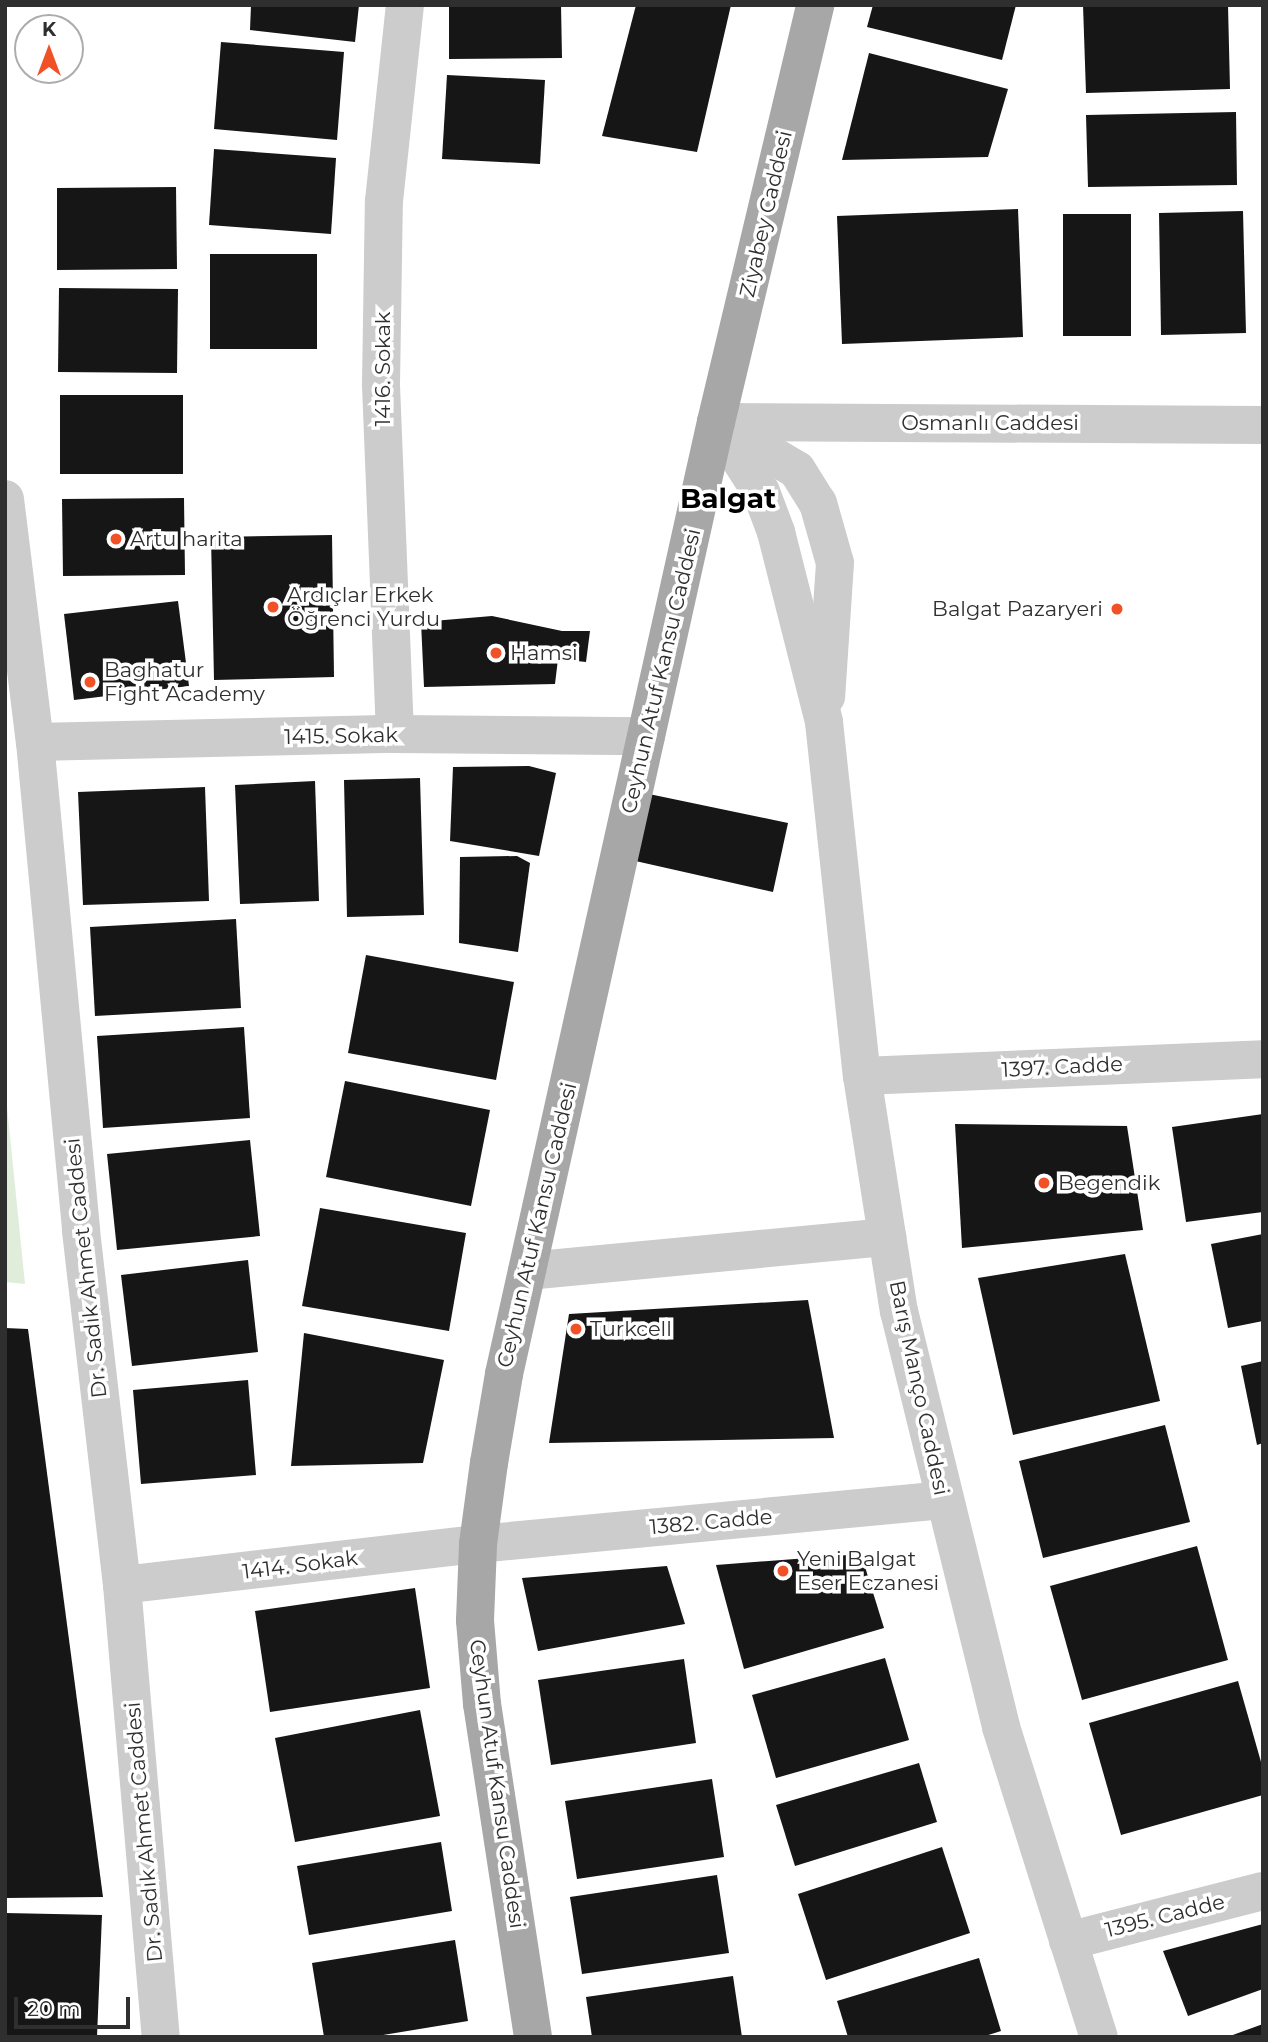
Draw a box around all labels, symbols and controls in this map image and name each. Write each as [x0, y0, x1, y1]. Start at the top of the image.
north arrow [14, 14, 84, 84]
text: K [42, 18, 56, 41]
street label: Ziyabey Caddesi [735, 128, 797, 300]
street label: 1416. Sokak [370, 312, 396, 426]
street label: Osmanlı Caddesi [901, 410, 1079, 436]
district label: Balgat [680, 481, 776, 515]
place label: Artu harita [130, 526, 243, 552]
street label: Ceyhun Atuf Kansu Caddesi [616, 526, 706, 816]
marker: Artu harita [108, 531, 124, 547]
place label: Ardıçlar Erkek Öğrenci Yurdu [287, 582, 440, 632]
place label: Balgat Pazaryeri [932, 596, 1103, 622]
marker: Ardıçlar Erkek Öğrenci Yurdu [265, 599, 281, 615]
marker: Balgat Pazaryeri [1109, 601, 1125, 617]
place label: Hamsi [510, 640, 578, 666]
marker: Hamsi [488, 645, 504, 661]
place label: Baghatur Fight Academy [104, 657, 265, 707]
marker: Baghatur Fight Academy [82, 674, 98, 690]
street label: 1415. Sokak [284, 722, 398, 750]
street label: 1397. Cadde [1001, 1051, 1123, 1083]
street label: Ceyhun Atuf Kansu Caddesi [492, 1080, 582, 1370]
street label: Dr. Sadık Ahmet Caddesi [60, 1137, 112, 1399]
place label: Begendik [1058, 1170, 1160, 1196]
marker: Begendik [1036, 1175, 1052, 1191]
street label: Barış Manço Caddesi [884, 1278, 954, 1498]
place label: Turkcell [590, 1316, 672, 1342]
marker: Turkcell [568, 1321, 584, 1337]
street label: 1382. Cadde [649, 1504, 773, 1540]
street label: 1414. Sokak [241, 1545, 359, 1585]
place label: Yeni Balgat Eser Eczanesi [797, 1546, 939, 1596]
marker: Yeni Balgat Eser Eczanesi [775, 1563, 791, 1579]
street label: Ceyhun Atuf Kansu Caddesi [464, 1638, 530, 1930]
street label: Dr. Sadık Ahmet Caddesi [120, 1701, 168, 1963]
street label: 1395. Cadde [1103, 1889, 1227, 1943]
scale bar [18, 1982, 133, 2026]
text: 20 m [27, 1996, 81, 2021]

